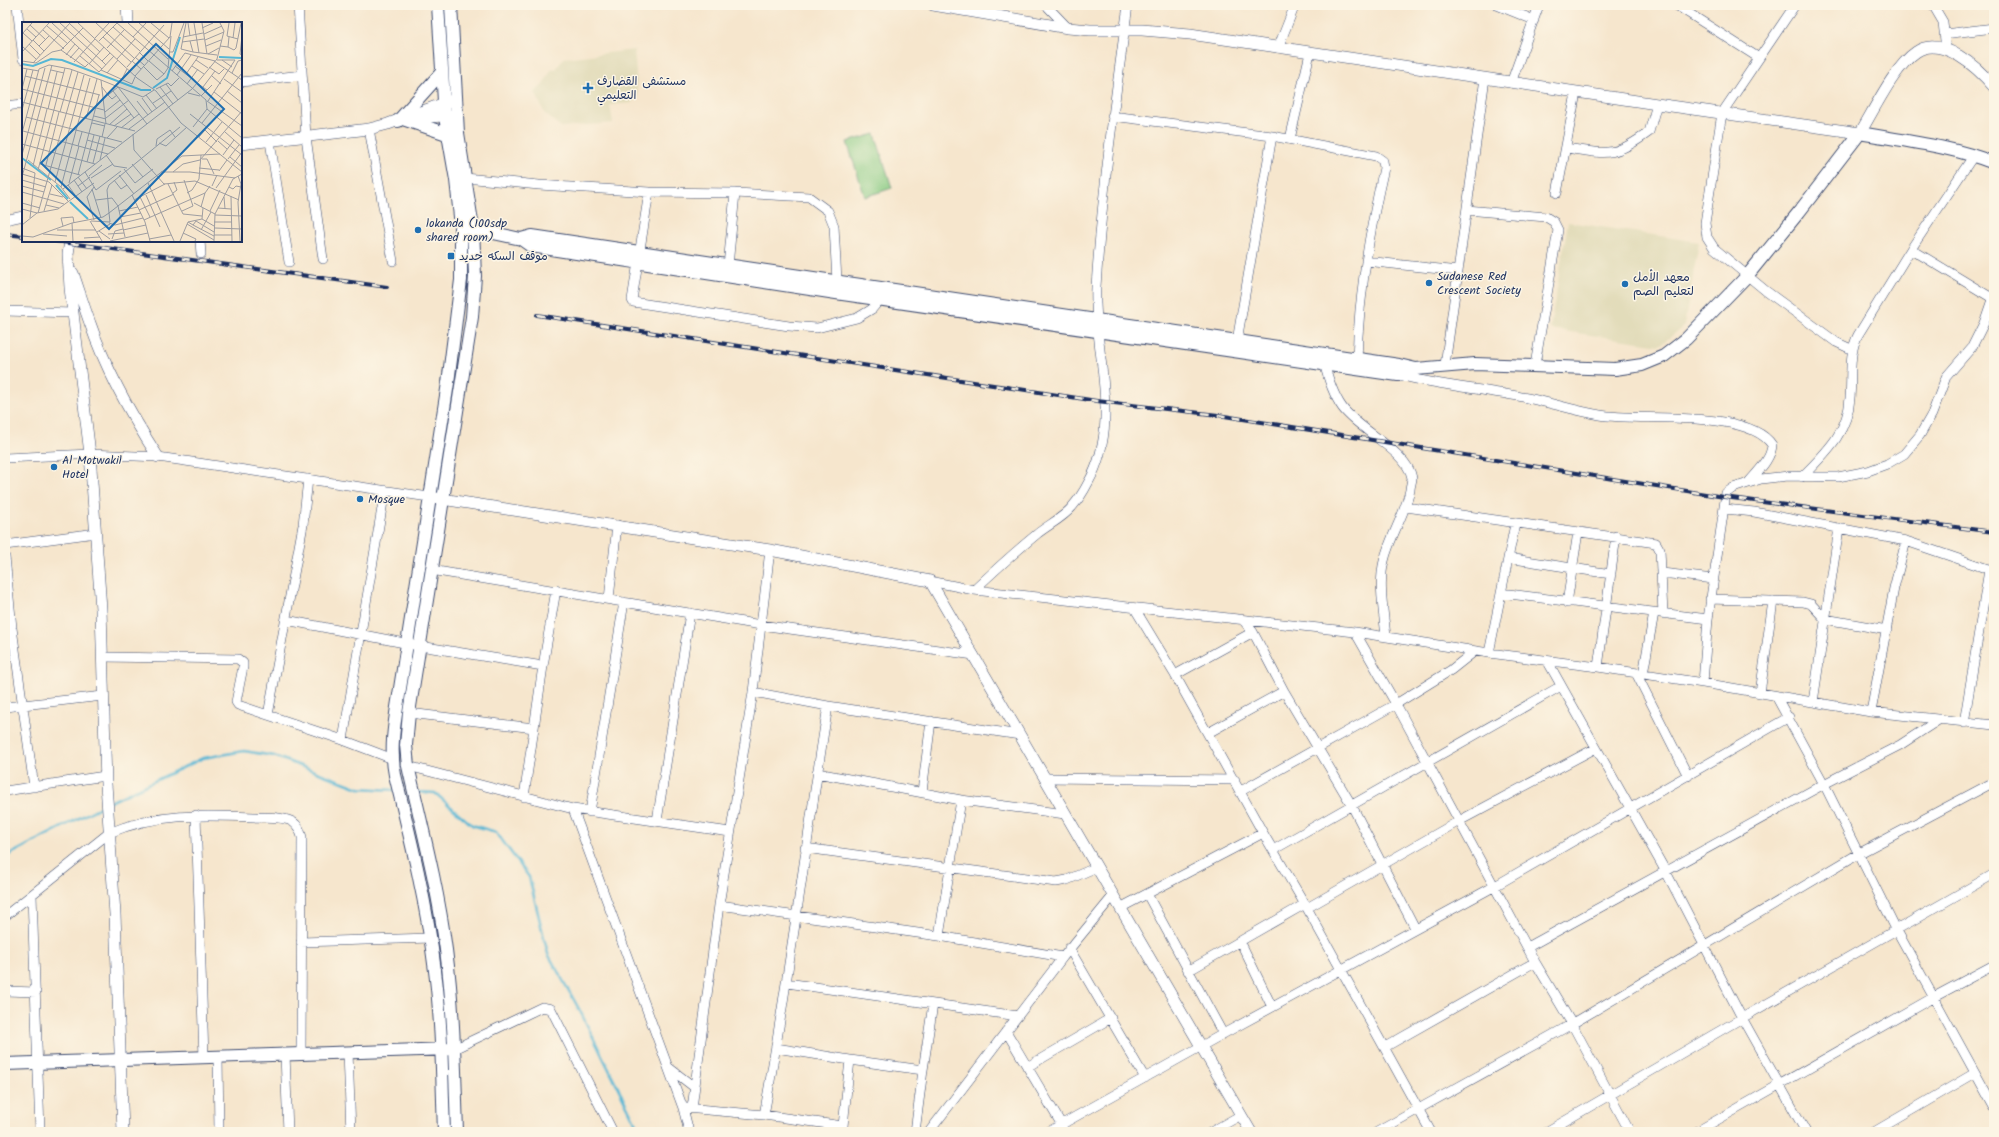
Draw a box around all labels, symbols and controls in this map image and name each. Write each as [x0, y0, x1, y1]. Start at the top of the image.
inset map [22, 22, 242, 242]
place label: مستشفى القضارف التعليمي [597, 72, 686, 106]
marker: مستشفى القضارف التعليمي [582, 82, 594, 94]
place label: lokanda (100sdp shared room) [426, 214, 507, 247]
marker: lokanda (100sdp shared room) [413, 225, 423, 235]
place label: موقف السكه حديد [459, 247, 548, 266]
marker: موقف السكه حديد [446, 251, 456, 261]
place label: Sudanese Red Crescent Society [1437, 267, 1521, 300]
place label: معهد الأمل لتعليم الصم [1633, 268, 1694, 301]
marker: Sudanese Red Crescent Society [1424, 278, 1434, 288]
marker: معهد الأمل لتعليم الصم [1620, 279, 1630, 289]
place label: Al Motwakil Hotel [62, 451, 122, 484]
marker: Al Motwakil Hotel [49, 462, 59, 472]
place label: Mosque [368, 490, 405, 509]
marker: Mosque [355, 494, 365, 504]

